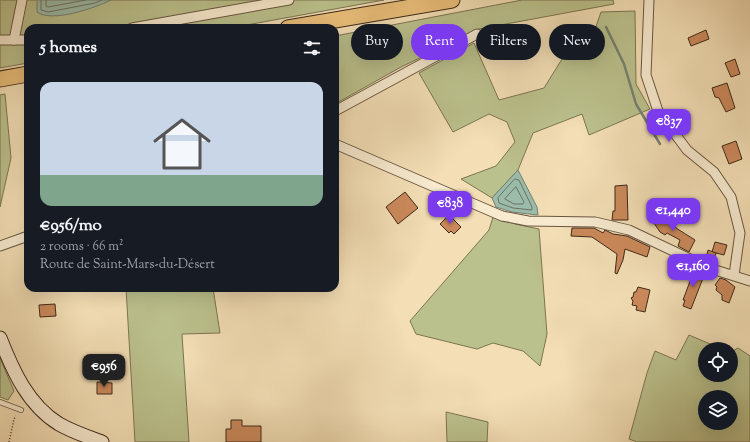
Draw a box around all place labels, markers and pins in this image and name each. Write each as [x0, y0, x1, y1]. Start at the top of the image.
pin: €837 [645, 109, 693, 143]
pin: €838 [426, 191, 474, 225]
pin: €1,440 [640, 198, 706, 232]
pin: €1,160 [660, 254, 726, 288]
pin: €956 [80, 354, 128, 388]

